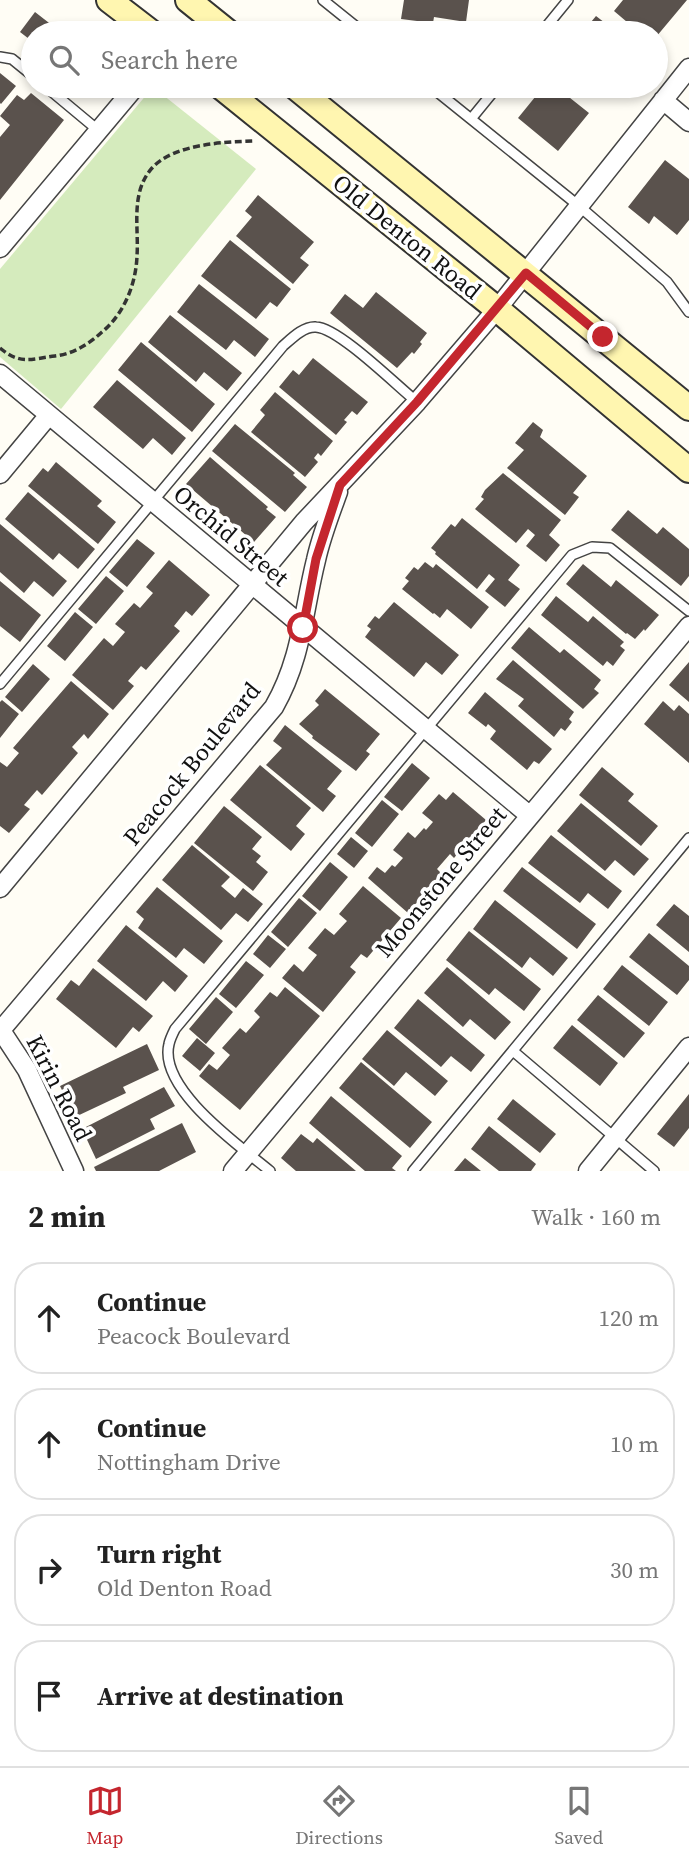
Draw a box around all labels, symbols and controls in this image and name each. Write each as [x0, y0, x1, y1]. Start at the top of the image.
search box [21, 21, 668, 98]
icon: search [45, 41, 83, 79]
text: Search here [101, 42, 238, 78]
street label: Old Denton Road [326, 166, 489, 307]
route end [587, 321, 618, 352]
street label: Orchid Street [167, 478, 296, 594]
route start [287, 612, 318, 643]
street label: Peacock Boulevard [115, 675, 268, 852]
street label: Moonstone Street [368, 799, 514, 964]
street label: Kirin Road [19, 1029, 100, 1147]
text: 2 min [28, 1196, 106, 1237]
text: Walk · 160 m [531, 1201, 661, 1233]
text: Continue [97, 1284, 206, 1320]
icon: ahead [30, 1299, 68, 1337]
text: 120 m [598, 1302, 659, 1334]
text: Peacock Boulevard [97, 1320, 290, 1352]
text: Continue [97, 1410, 206, 1446]
icon: ahead [30, 1425, 68, 1463]
text: 10 m [610, 1428, 659, 1460]
text: Nottingham Drive [97, 1446, 281, 1478]
text: Turn right [97, 1536, 221, 1572]
icon: right [30, 1551, 68, 1589]
text: 30 m [610, 1554, 659, 1586]
text: Old Denton Road [97, 1572, 272, 1604]
icon: arrive [30, 1677, 68, 1715]
text: Arrive at destination [97, 1678, 344, 1714]
tab: Map [86, 1782, 124, 1850]
tab: Directions [295, 1782, 383, 1850]
tab: Saved [555, 1782, 603, 1850]

